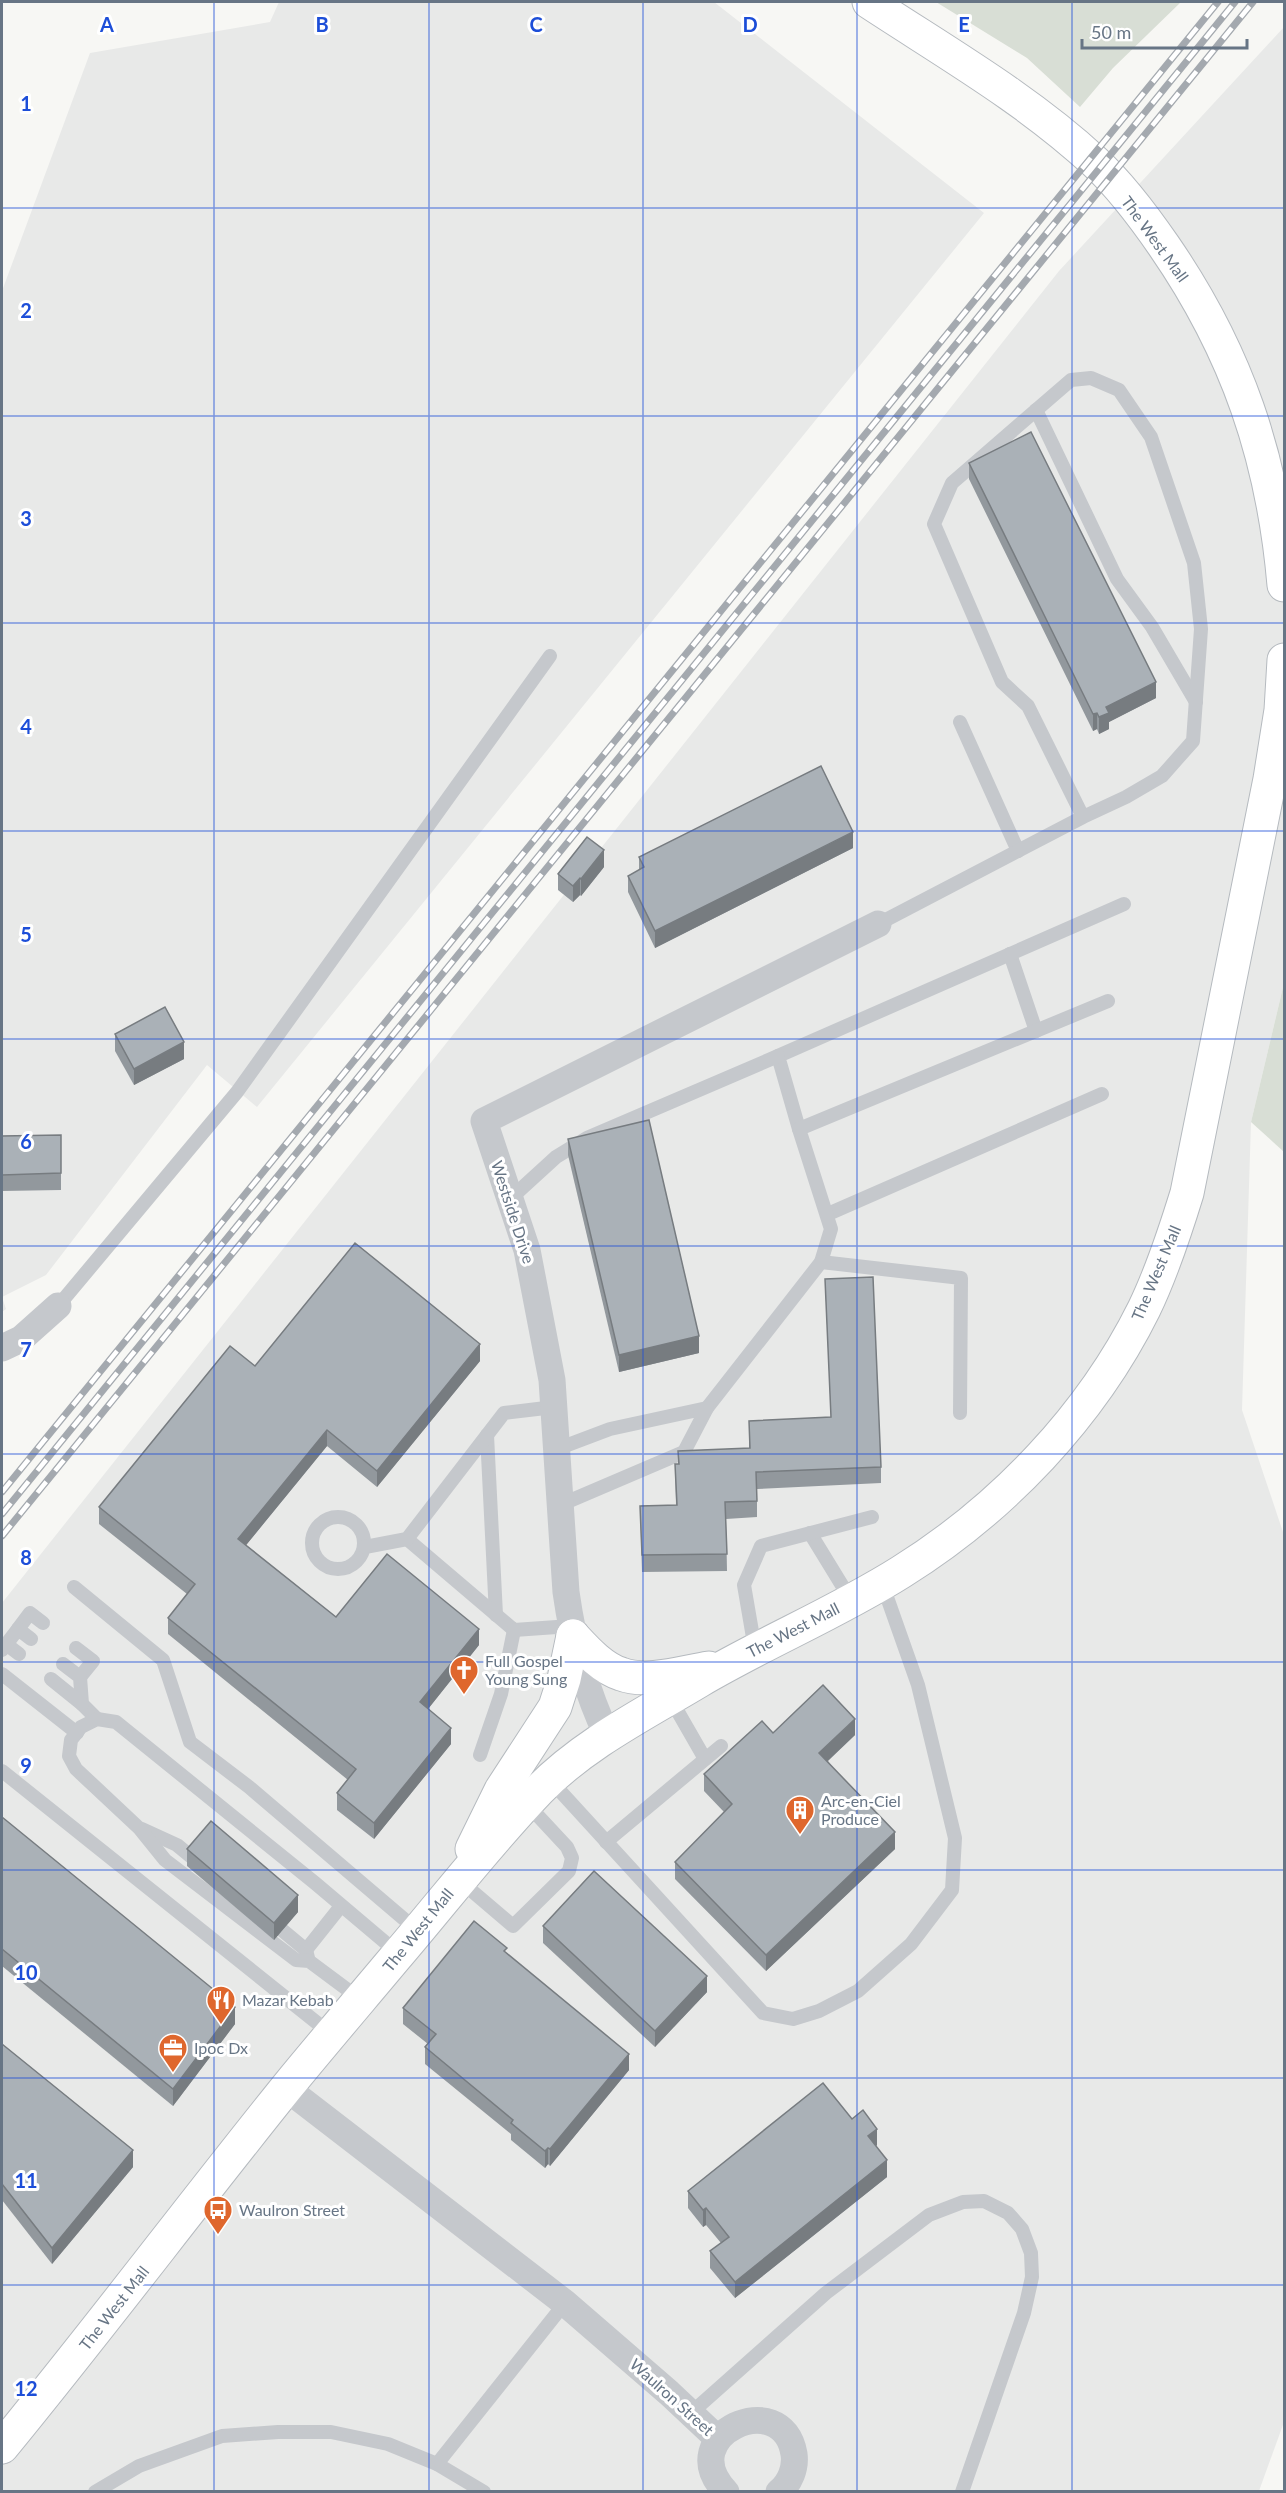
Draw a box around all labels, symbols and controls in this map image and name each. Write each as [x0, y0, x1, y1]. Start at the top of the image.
text: A [99, 12, 114, 36]
text: B [315, 12, 329, 36]
text: C [529, 12, 543, 36]
text: D [742, 12, 758, 36]
text: E [958, 12, 970, 36]
scale bar [1082, 12, 1247, 50]
text: 50 m [1091, 21, 1131, 43]
text: 1 [20, 91, 32, 115]
street label: The West Mall [1118, 192, 1193, 285]
text: 2 [20, 298, 32, 322]
text: 3 [20, 506, 32, 530]
text: 4 [20, 714, 32, 738]
text: 5 [20, 922, 32, 946]
text: 6 [20, 1129, 32, 1153]
street label: Westside Drive [488, 1158, 539, 1266]
street label: The West Mall [1127, 1222, 1184, 1323]
text: 7 [20, 1337, 32, 1361]
text: 8 [20, 1545, 32, 1569]
street label: The West Mall [743, 1598, 842, 1661]
place label: Full Gospel Young Sung [485, 1651, 567, 1688]
church icon: Full Gospel Young Sung [448, 1654, 480, 1696]
text: 9 [20, 1753, 32, 1777]
place label: Arc-en-Ciel Produce [821, 1791, 901, 1828]
building icon: Arc-en-Ciel Produce [784, 1794, 816, 1836]
street label: The West Mall [378, 1884, 457, 1975]
text: 10 [14, 1960, 38, 1984]
restaurant icon: Mazar Kebab [205, 1984, 237, 2026]
place label: Mazar Kebab [242, 1990, 334, 2009]
office icon: Ipoc Dx [157, 2032, 189, 2074]
place label: Ipoc Dx [194, 2038, 248, 2057]
text: 11 [14, 2168, 38, 2192]
bus stop icon: Waulron Street [202, 2194, 234, 2236]
place label: Waulron Street [239, 2200, 345, 2219]
street label: The West Mall [75, 2262, 152, 2354]
street label: Waulron Street [627, 2354, 718, 2439]
text: 12 [14, 2376, 38, 2400]

